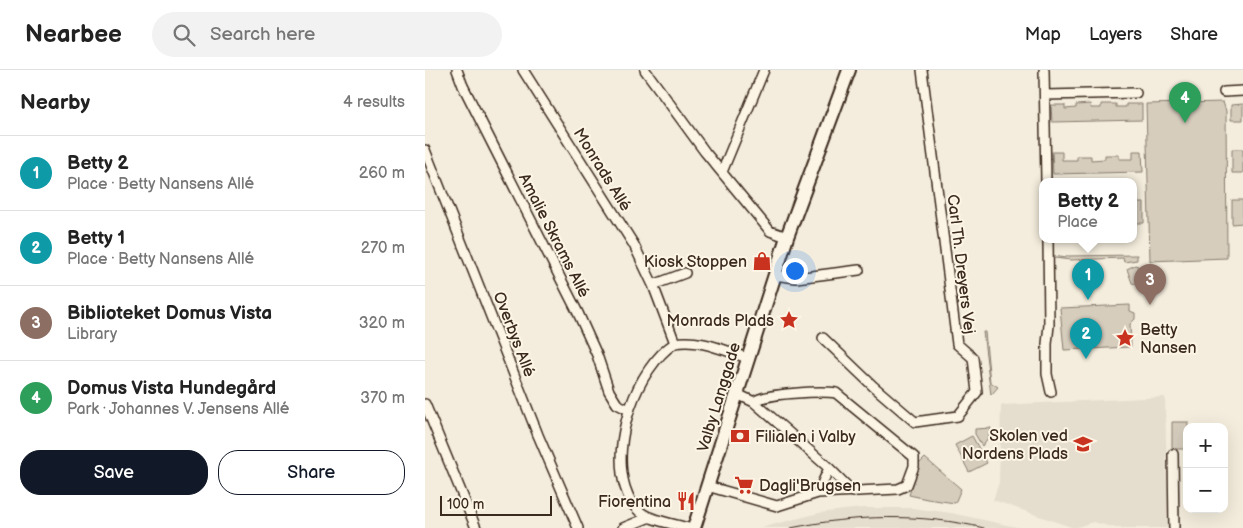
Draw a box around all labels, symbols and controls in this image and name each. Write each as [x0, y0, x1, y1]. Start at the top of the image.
search box [152, 12, 502, 57]
text: Nearbee [25, 20, 122, 49]
icon: search [170, 21, 198, 49]
text: Search here [210, 23, 315, 46]
text: Map [1025, 24, 1061, 45]
text: Layers [1089, 24, 1142, 45]
text: Share [1170, 24, 1218, 45]
pin: 4 [1169, 82, 1201, 123]
text: Nearby [20, 90, 90, 115]
text: 4 results [343, 93, 405, 112]
street label: Monrads Allé [569, 125, 635, 215]
text: Betty 2 [67, 152, 129, 175]
text: 1 [33, 164, 39, 183]
text: 260 m [359, 164, 405, 183]
street label: Amalie Skrams Allé [514, 170, 593, 301]
text: Place · Betty Nansens Allé [67, 175, 254, 194]
popup [1039, 178, 1137, 243]
text: Betty 2 [1057, 190, 1119, 213]
street label: Carl Th. Dreyers Vej [943, 193, 979, 335]
text: Place [1057, 213, 1098, 232]
text: Betty 1 [67, 227, 125, 250]
text: 2 [31, 239, 41, 258]
text: 270 m [361, 239, 405, 258]
text: Place · Betty Nansens Allé [67, 250, 254, 269]
shop icon: Kiosk Stoppen [751, 250, 773, 272]
place label: Kiosk Stoppen [644, 253, 747, 272]
your location [782, 258, 808, 284]
pin: 1 [1072, 259, 1104, 300]
pin: 3 [1134, 264, 1166, 305]
street label: Overbys Allé [489, 289, 539, 380]
text: Biblioteket Domus Vista [67, 302, 272, 325]
place icon: Monrads Plads [778, 309, 800, 331]
place label: Monrads Plads [666, 312, 774, 331]
text: 3 [31, 314, 41, 333]
text: 320 m [359, 314, 405, 333]
pin: 2 [1070, 318, 1102, 359]
place label: Betty Nansen [1140, 321, 1197, 358]
text: Library [67, 325, 117, 344]
place icon: Betty Nansen [1114, 327, 1136, 349]
street label: Valby Langgade [694, 340, 745, 455]
text: Domus Vista Hundegård [67, 377, 276, 400]
text: 4 [31, 389, 41, 408]
text: 370 m [360, 389, 405, 408]
text: Park · Johannes V. Jensens Allé [67, 400, 289, 419]
map controls [1183, 423, 1228, 513]
button: + [1183, 423, 1228, 468]
bank icon: Filialen i Valby [729, 425, 751, 447]
place label: Skolen ved Nordens Plads [962, 427, 1068, 464]
place label: Filialen i Valby [755, 428, 857, 447]
school or university icon: Skolen ved Nordens Plads [1072, 433, 1094, 455]
button: Save [20, 450, 208, 495]
button: Share [218, 450, 405, 495]
button: − [1183, 468, 1228, 513]
supermarket icon: Dagli'Brugsen [733, 474, 755, 496]
place label: Dagli'Brugsen [759, 477, 861, 496]
restaurant icon: Fiorentina [675, 490, 697, 512]
scale bar [440, 493, 553, 516]
place label: Fiorentina [598, 493, 671, 512]
text: 100 m [447, 496, 484, 513]

